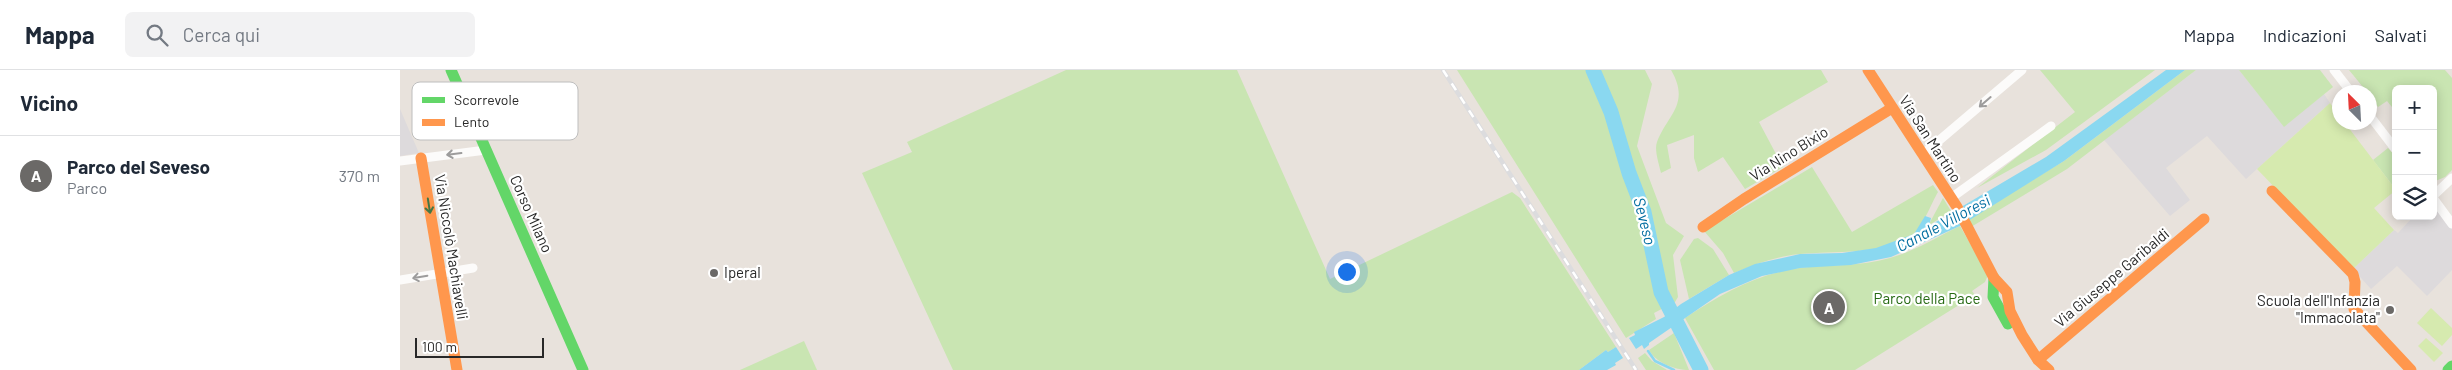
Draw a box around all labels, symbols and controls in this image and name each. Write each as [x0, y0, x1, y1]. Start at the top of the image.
search box [125, 12, 475, 57]
text: Mappa [25, 20, 95, 49]
icon: search [143, 21, 171, 49]
text: Cerca qui [183, 23, 260, 46]
text: Mappa [2184, 24, 2235, 46]
text: Indicazioni [2263, 24, 2347, 46]
text: Salvati [2375, 24, 2427, 46]
legend [412, 82, 578, 140]
north arrow [2332, 85, 2377, 130]
map controls [2392, 85, 2437, 220]
button: + [2392, 85, 2437, 130]
text: Vicino [20, 90, 78, 115]
text: Scorrevole [454, 91, 519, 108]
street label: Via San Martino [1896, 91, 1966, 185]
one-way arrow [1978, 96, 1991, 107]
text: Lento [454, 113, 489, 130]
street label: Via Nino Bixio [1746, 122, 1831, 184]
button: − [2392, 130, 2437, 175]
one-way arrow [446, 149, 462, 159]
text: Parco del Seveso [67, 155, 210, 178]
text: A [31, 166, 41, 185]
text: 370 m [339, 166, 380, 185]
street label: Corso Milano [507, 172, 557, 255]
street label: Via Niccolò Machiavelli [432, 173, 472, 321]
button: layers [2392, 175, 2437, 220]
text: Parco [67, 178, 107, 197]
water label: Canale Villoresi [1893, 190, 1993, 255]
water label: Seveso [1630, 195, 1661, 247]
one-way arrow [425, 198, 435, 214]
street label: Via Giuseppe Garibaldi [2050, 224, 2172, 331]
your location [1334, 259, 1360, 285]
place label: Iperal [724, 263, 761, 281]
marker: Iperal [708, 267, 720, 279]
one-way arrow [413, 272, 429, 282]
pin: A [1813, 288, 1845, 326]
park label: Parco della Pace [1874, 289, 1980, 307]
place label: Scuola dell'Infanzia "Immacolata" [2257, 291, 2380, 326]
marker: Scuola dell'Infanzia "Immacolata" [2384, 304, 2396, 316]
scale bar [415, 335, 544, 358]
text: 100 m [422, 338, 457, 355]

